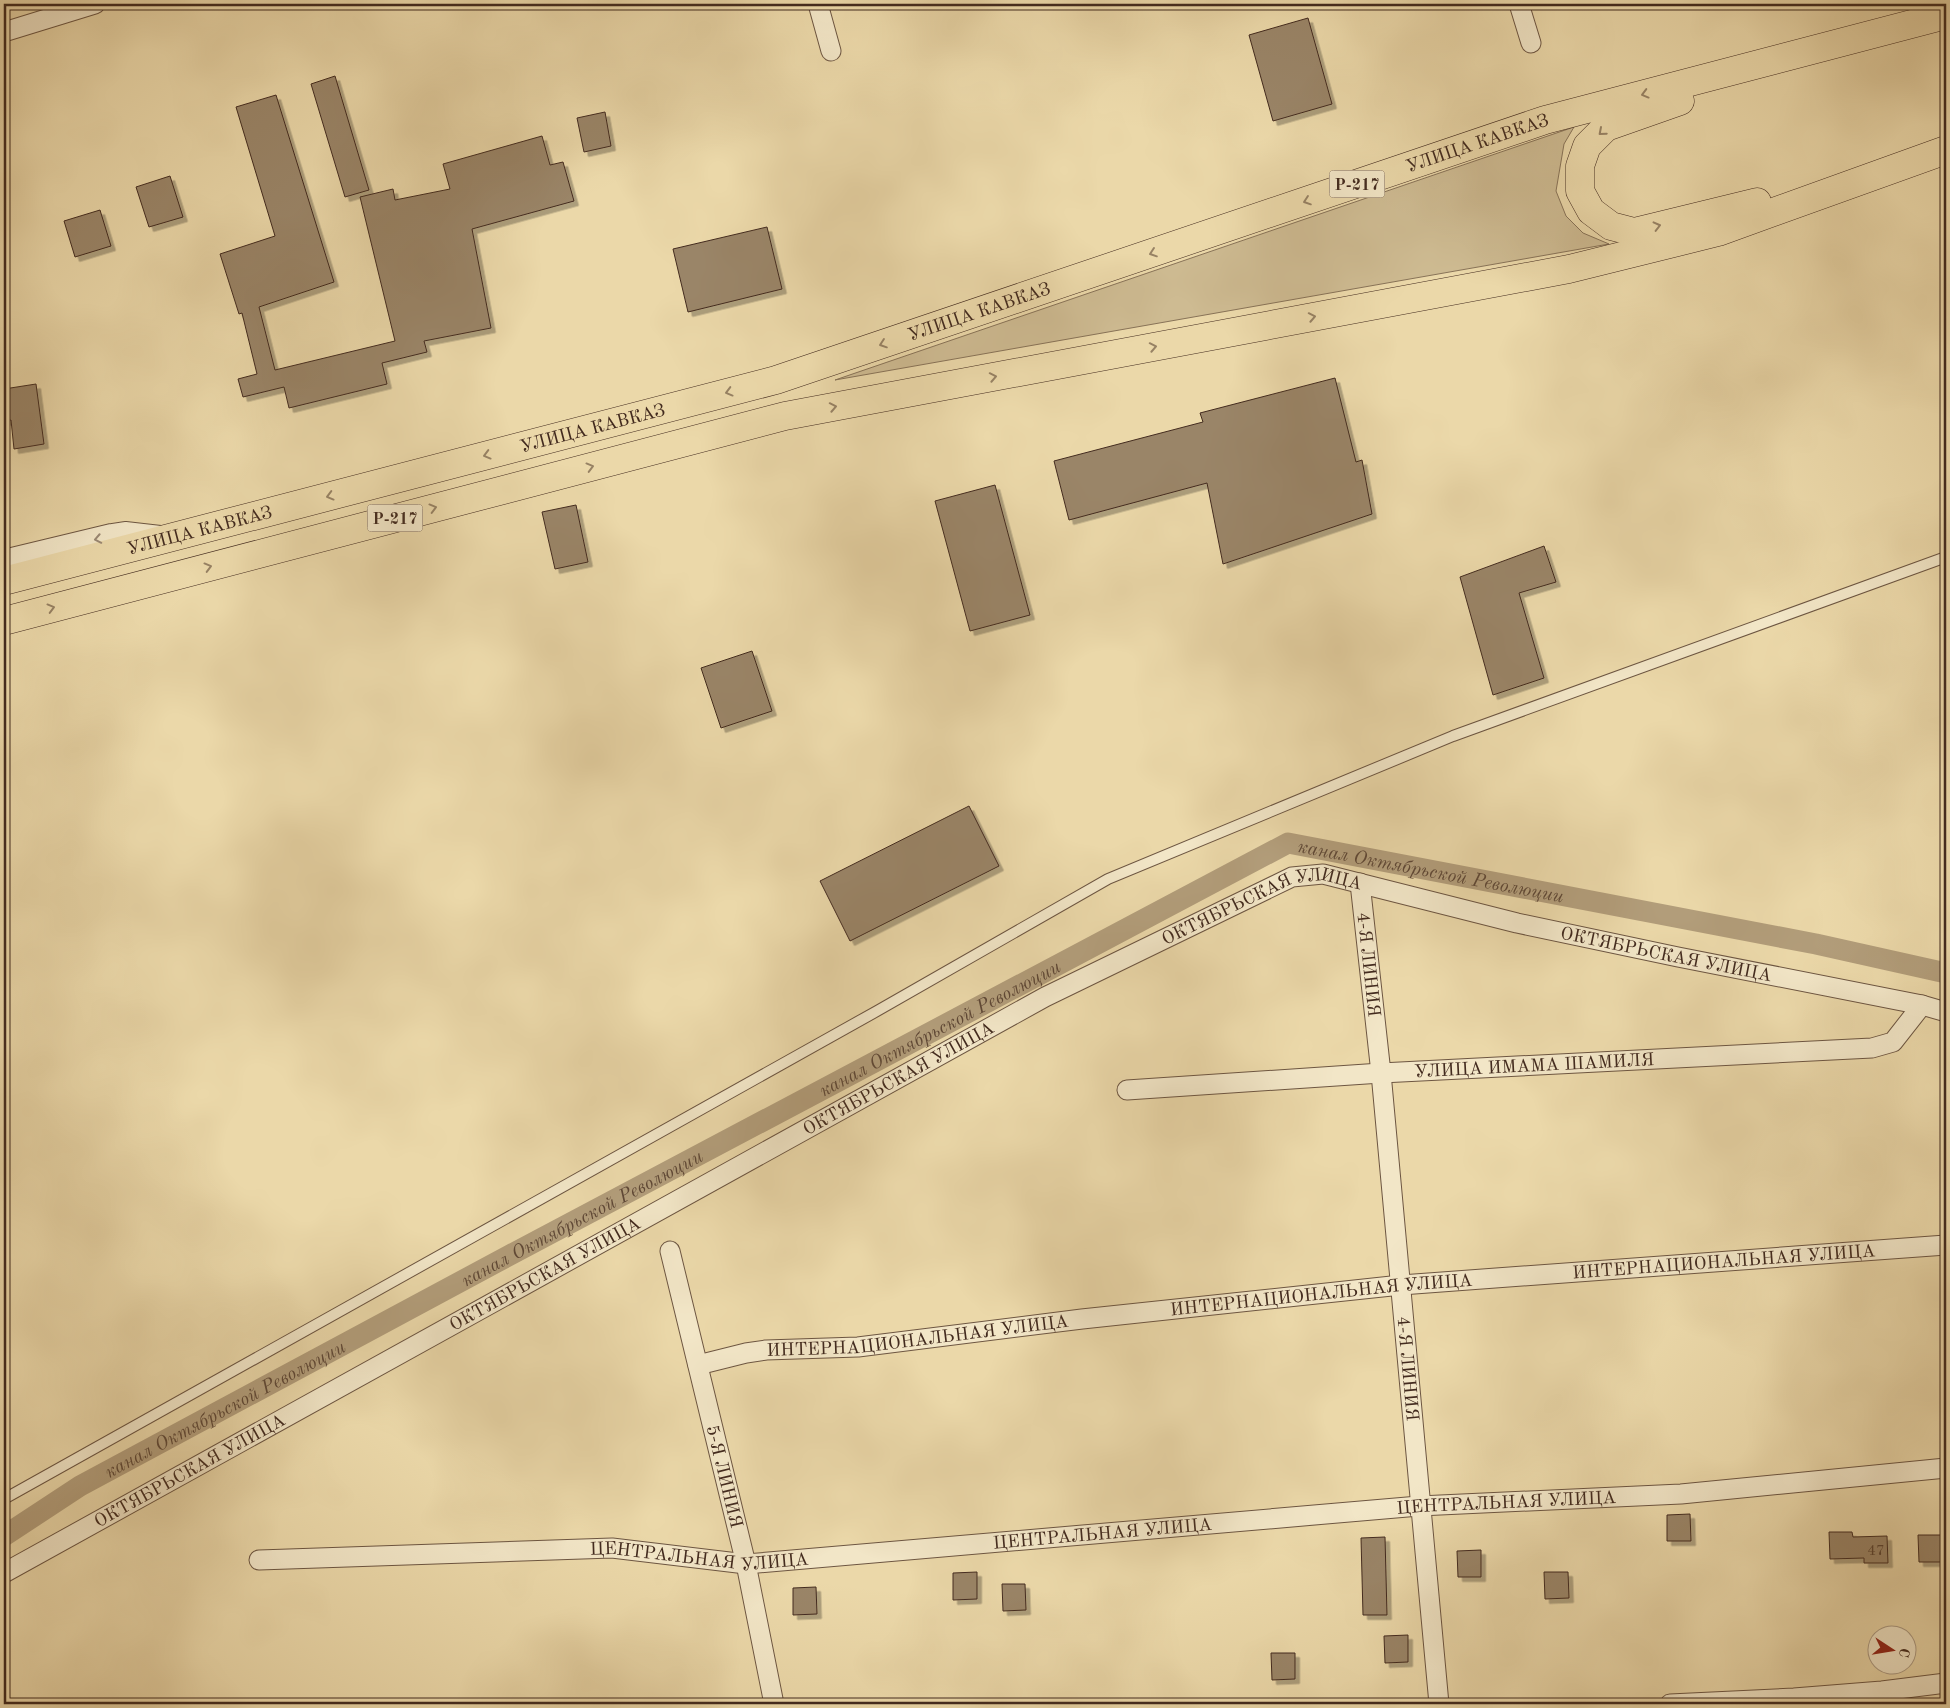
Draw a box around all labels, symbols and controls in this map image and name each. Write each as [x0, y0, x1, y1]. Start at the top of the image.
one-way arrow [1641, 88, 1650, 99]
street label: УЛИЦА КАВКАЗ [1404, 111, 1551, 176]
one-way arrow [1598, 127, 1607, 136]
road number: Р-217 [1330, 170, 1384, 198]
one-way arrow [1303, 195, 1311, 205]
one-way arrow [1653, 221, 1662, 232]
one-way arrow [1149, 247, 1157, 257]
street label: УЛИЦА КАВКАЗ [906, 280, 1053, 345]
one-way arrow [1308, 313, 1317, 323]
one-way arrow [879, 338, 887, 348]
one-way arrow [1148, 342, 1157, 353]
one-way arrow [989, 372, 997, 382]
one-way arrow [724, 386, 733, 397]
street label: УЛИЦА КАВКАЗ [518, 401, 667, 456]
one-way arrow [829, 402, 838, 412]
one-way arrow [482, 449, 491, 460]
one-way arrow [586, 462, 595, 473]
one-way arrow [325, 490, 334, 501]
one-way arrow [428, 503, 437, 514]
street label: УЛИЦА КАВКАЗ [125, 504, 274, 559]
road number: Р-217 [368, 504, 422, 532]
one-way arrow [94, 533, 103, 544]
one-way arrow [204, 562, 213, 573]
one-way arrow [46, 604, 54, 614]
water label: канал Октябрьской Революции [1296, 838, 1565, 908]
street label: ОКТЯБРЬСКАЯ УЛИЦА [1159, 866, 1364, 949]
street label: 4-Я ЛИНИЯ [1353, 911, 1383, 1018]
street label: ОКТЯБРЬСКАЯ УЛИЦА [1559, 924, 1773, 985]
water label: канал Октябрьской Революции [817, 958, 1065, 1102]
street label: ОКТЯБРЬСКАЯ УЛИЦА [800, 1019, 997, 1139]
street label: УЛИЦА ИМАМА ШАМИЛЯ [1414, 1051, 1655, 1081]
water label: канал Октябрьской Революции [459, 1148, 707, 1291]
street label: ОКТЯБРЬСКАЯ УЛИЦА [447, 1215, 644, 1335]
street label: ИНТЕРНАЦИОНАЛЬНАЯ УЛИЦА [1572, 1242, 1876, 1282]
street label: ИНТЕРНАЦИОНАЛЬНАЯ УЛИЦА [1169, 1272, 1473, 1320]
street label: ИНТЕРНАЦИОНАЛЬНАЯ УЛИЦА [766, 1313, 1070, 1360]
street label: 4-Я ЛИНИЯ [1393, 1316, 1421, 1422]
water label: канал Октябрьской Революции [102, 1338, 349, 1483]
street label: ОКТЯБРЬСКАЯ УЛИЦА [91, 1411, 289, 1531]
street label: 5-Я ЛИНИЯ [703, 1423, 745, 1530]
street label: ЦЕНТРАЛЬНАЯ УЛИЦА [1396, 1489, 1617, 1518]
street label: ЦЕНТРАЛЬНАЯ УЛИЦА [992, 1516, 1213, 1553]
street label: ЦЕНТРАЛЬНАЯ УЛИЦА [590, 1540, 810, 1574]
house number: 47 [1867, 1544, 1885, 1559]
north arrow [1868, 1626, 1918, 1676]
text: С [1896, 1647, 1912, 1658]

